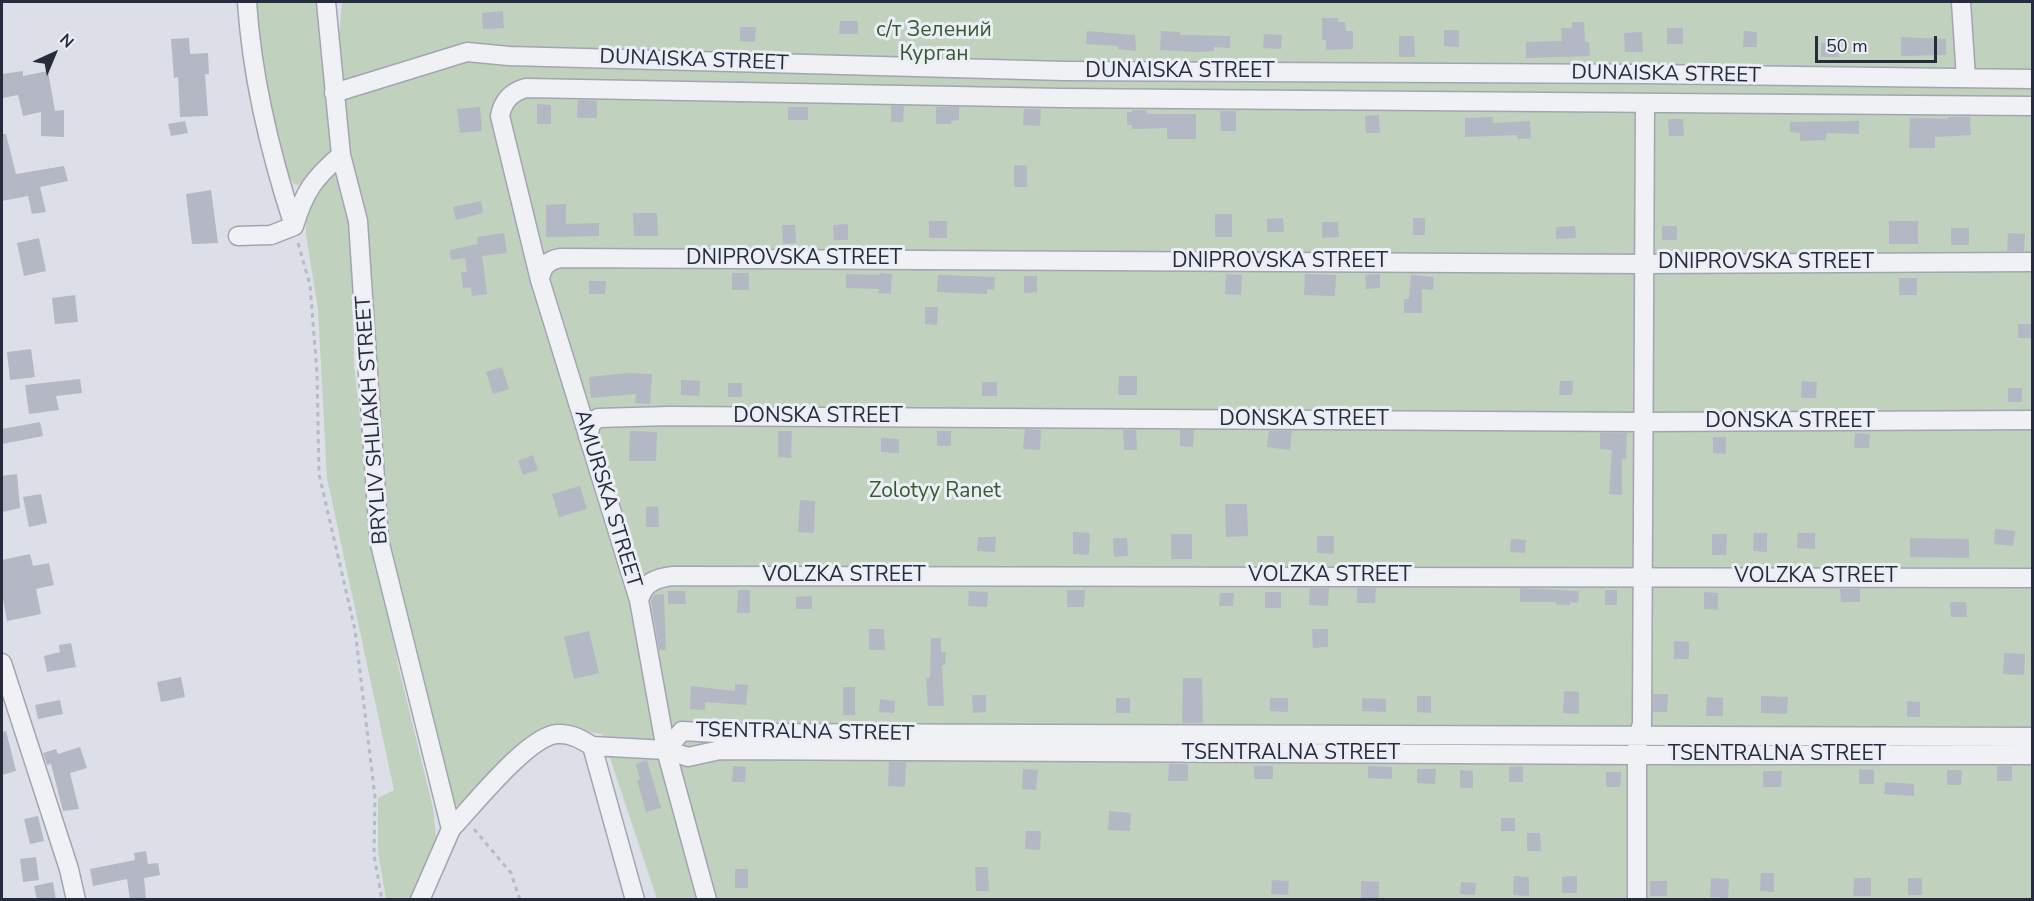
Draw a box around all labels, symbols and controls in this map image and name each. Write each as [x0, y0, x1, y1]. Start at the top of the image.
park label: с/т Зелений Курган [876, 18, 992, 68]
north arrow [24, 24, 84, 84]
scale bar [1818, 24, 1940, 62]
text: N [55, 29, 78, 53]
text: 50 m [1826, 34, 1868, 58]
street label: DUNAISKA STREET [599, 45, 789, 77]
street label: DUNAISKA STREET [1085, 59, 1275, 85]
street label: DUNAISKA STREET [1571, 61, 1761, 89]
street label: DNIPROVSKA STREET [686, 246, 902, 272]
street label: DNIPROVSKA STREET [1172, 249, 1388, 275]
street label: DNIPROVSKA STREET [1658, 250, 1874, 276]
street label: BRYLIV SHLIAKH STREET [352, 295, 394, 545]
street label: DONSKA STREET [733, 404, 903, 430]
street label: AMURSKA STREET [568, 407, 646, 591]
street label: DONSKA STREET [1219, 407, 1389, 433]
street label: DONSKA STREET [1705, 409, 1875, 435]
park label: Zolotyy Ranet [869, 479, 1001, 505]
street label: VOLZKA STREET [762, 563, 926, 589]
street label: VOLZKA STREET [1248, 563, 1412, 589]
street label: VOLZKA STREET [1734, 564, 1898, 590]
street label: TSENTRALNA STREET [696, 718, 914, 748]
street label: TSENTRALNA STREET [1182, 741, 1400, 767]
street label: TSENTRALNA STREET [1668, 742, 1886, 768]

